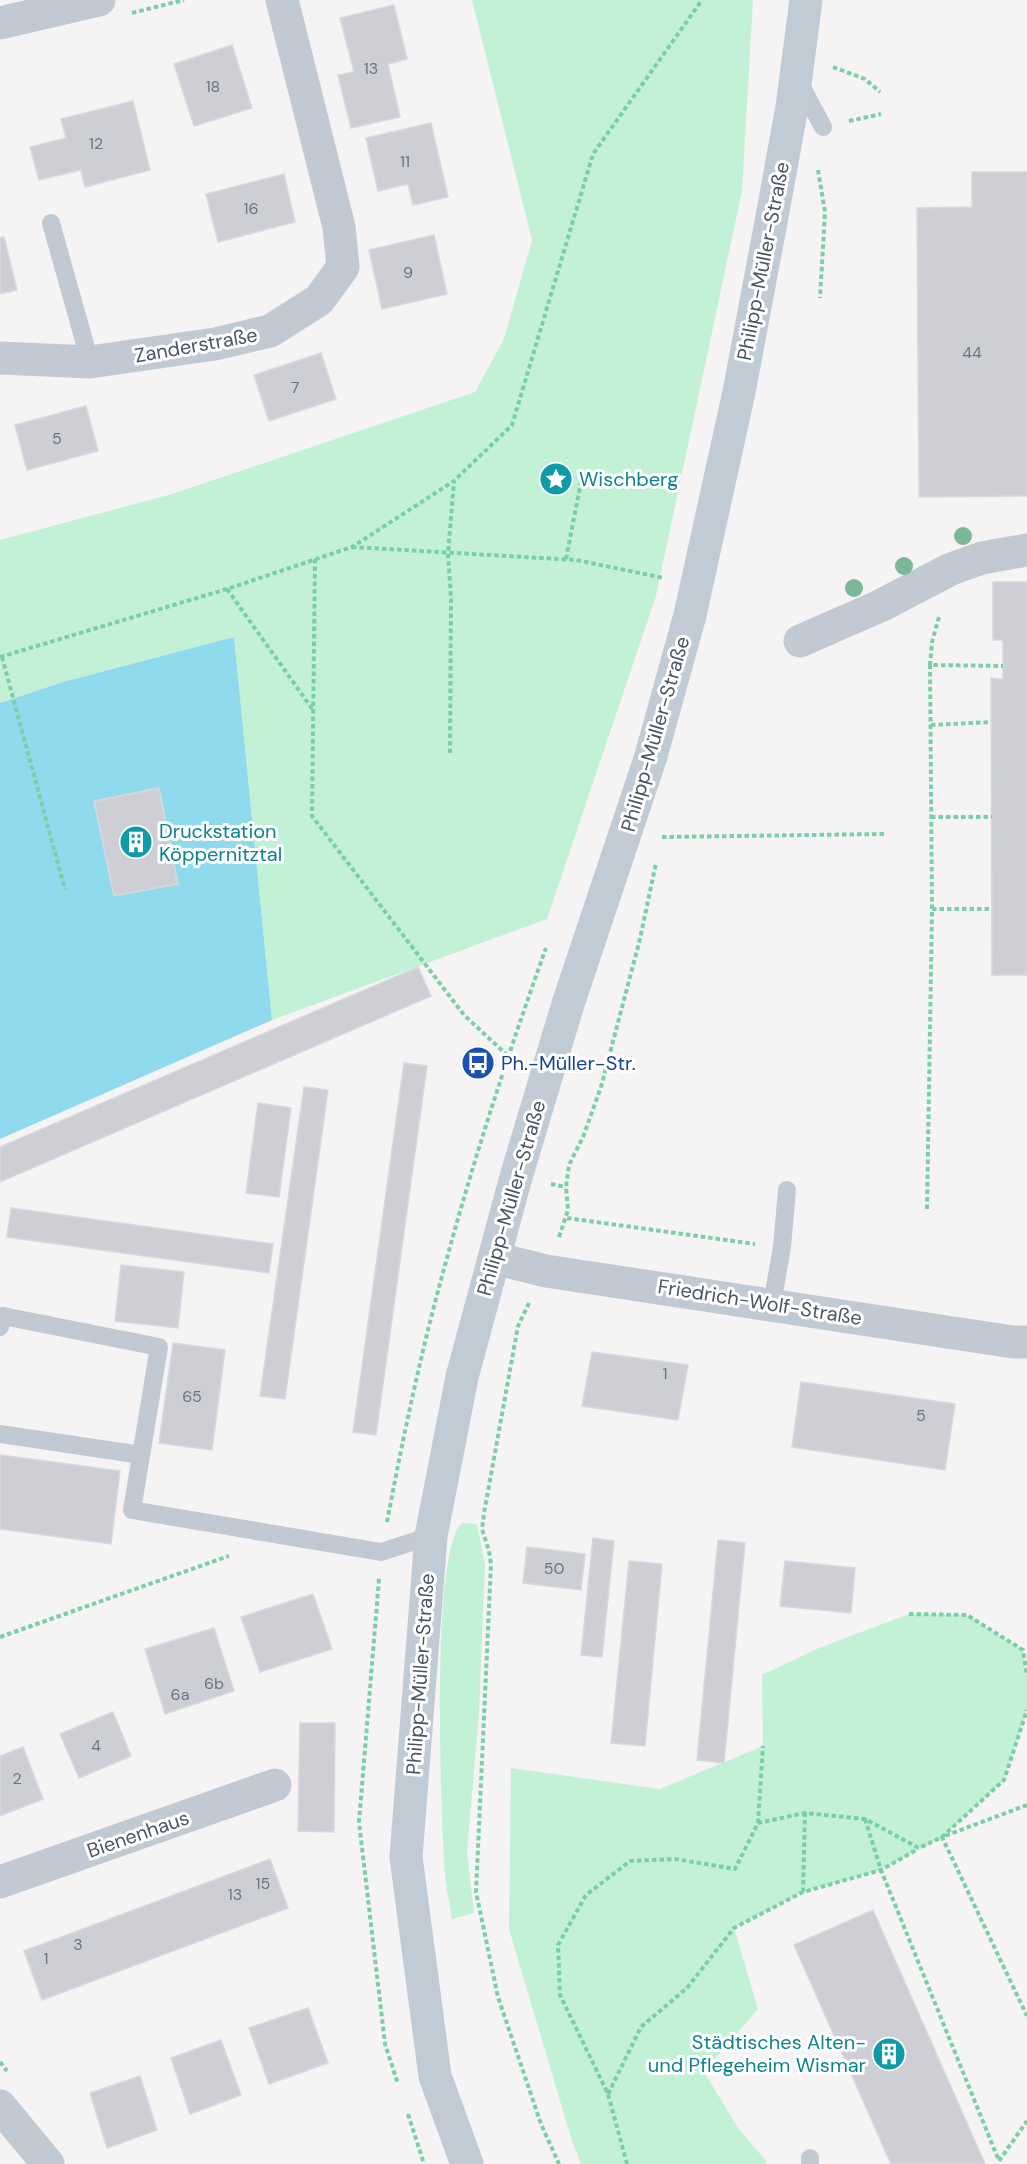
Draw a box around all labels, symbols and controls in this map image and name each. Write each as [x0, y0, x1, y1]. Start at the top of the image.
house number: 13 [364, 58, 378, 79]
house number: 18 [206, 76, 220, 97]
house number: 12 [89, 133, 103, 154]
house number: 11 [400, 151, 410, 172]
street label: Philipp-Müller-Straße [731, 159, 795, 363]
house number: 16 [243, 198, 259, 219]
house number: 9 [403, 262, 413, 283]
street label: Zanderstraße [132, 321, 260, 369]
house number: 44 [962, 342, 982, 363]
house number: 7 [291, 377, 299, 398]
house number: 5 [52, 428, 62, 449]
place icon: Wischberg [538, 461, 574, 497]
place label: Wischberg [579, 466, 678, 492]
street label: Philipp-Müller-Straße [615, 633, 695, 835]
place label: Druckstation Köppernitztal [159, 818, 282, 867]
building icon: Druckstation Köppernitztal [118, 824, 154, 860]
bus stop icon: Ph.-Müller-Str. [460, 1045, 496, 1081]
place label: Ph.-Müller-Str. [501, 1050, 636, 1076]
street label: Philipp-Müller-Straße [471, 1097, 551, 1299]
street label: Friedrich-Wolf-Straße [656, 1273, 864, 1331]
house number: 1 [663, 1363, 668, 1384]
house number: 65 [182, 1386, 202, 1407]
house number: 5 [916, 1405, 926, 1426]
house number: 50 [544, 1558, 564, 1579]
street label: Philipp-Müller-Straße [400, 1572, 440, 1776]
house number: 6b [204, 1673, 224, 1694]
house number: 6a [171, 1684, 189, 1705]
house number: 4 [91, 1735, 101, 1756]
house number: 2 [12, 1768, 22, 1789]
street label: Bienenhaus [83, 1804, 193, 1864]
house number: 15 [256, 1873, 270, 1894]
house number: 13 [228, 1884, 242, 1905]
house number: 3 [73, 1934, 83, 1955]
house number: 1 [44, 1948, 49, 1969]
place label: Städtisches Alten- und Pflegeheim Wismar [648, 2029, 866, 2078]
building icon: Städtisches Alten- und Pflegeheim Wismar [871, 2036, 907, 2072]

